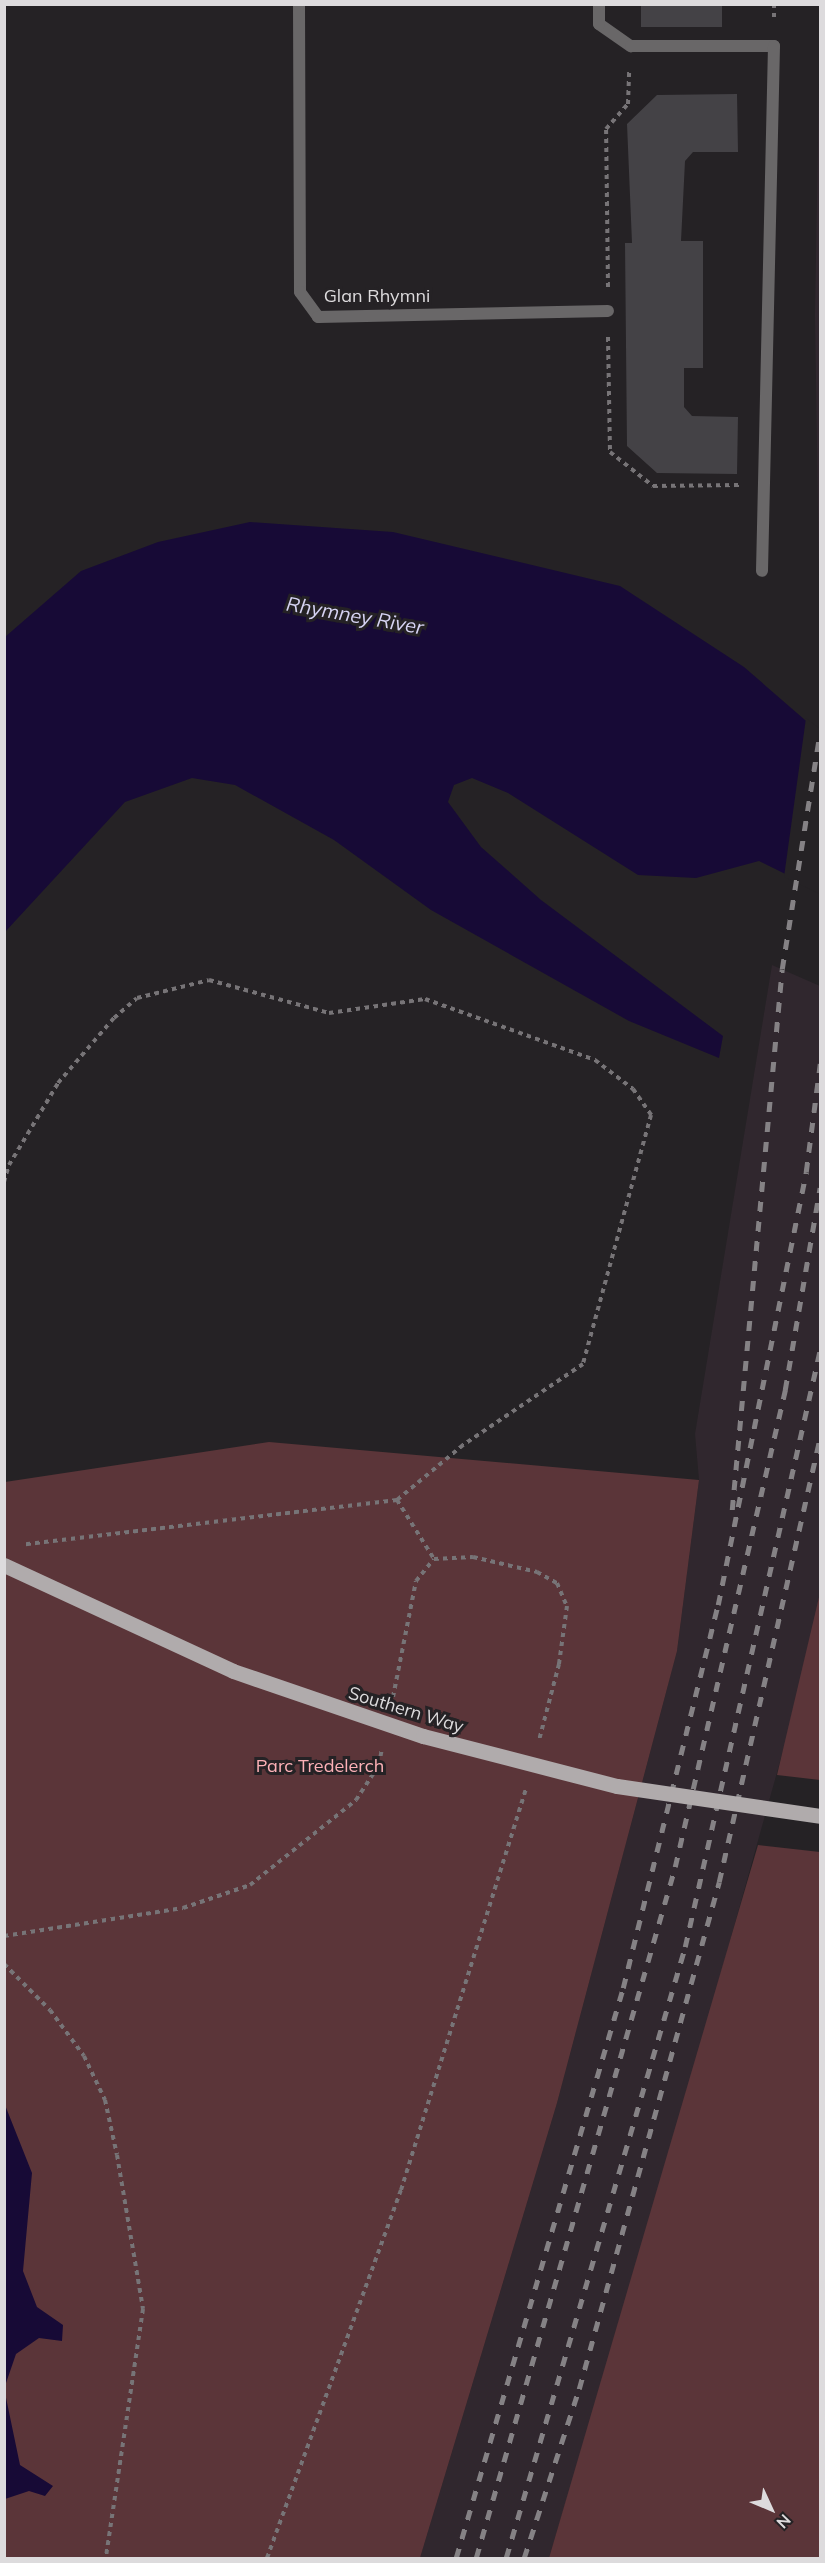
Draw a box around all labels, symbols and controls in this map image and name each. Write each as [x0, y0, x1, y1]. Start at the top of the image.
street label: Glan Rhymni [324, 285, 430, 307]
water label: Rhymney River [284, 591, 426, 639]
street label: Southern Way [346, 1682, 466, 1738]
park label: Parc Tredelerch [256, 1755, 384, 1777]
north arrow [741, 2479, 801, 2539]
text: N [773, 2510, 795, 2533]

